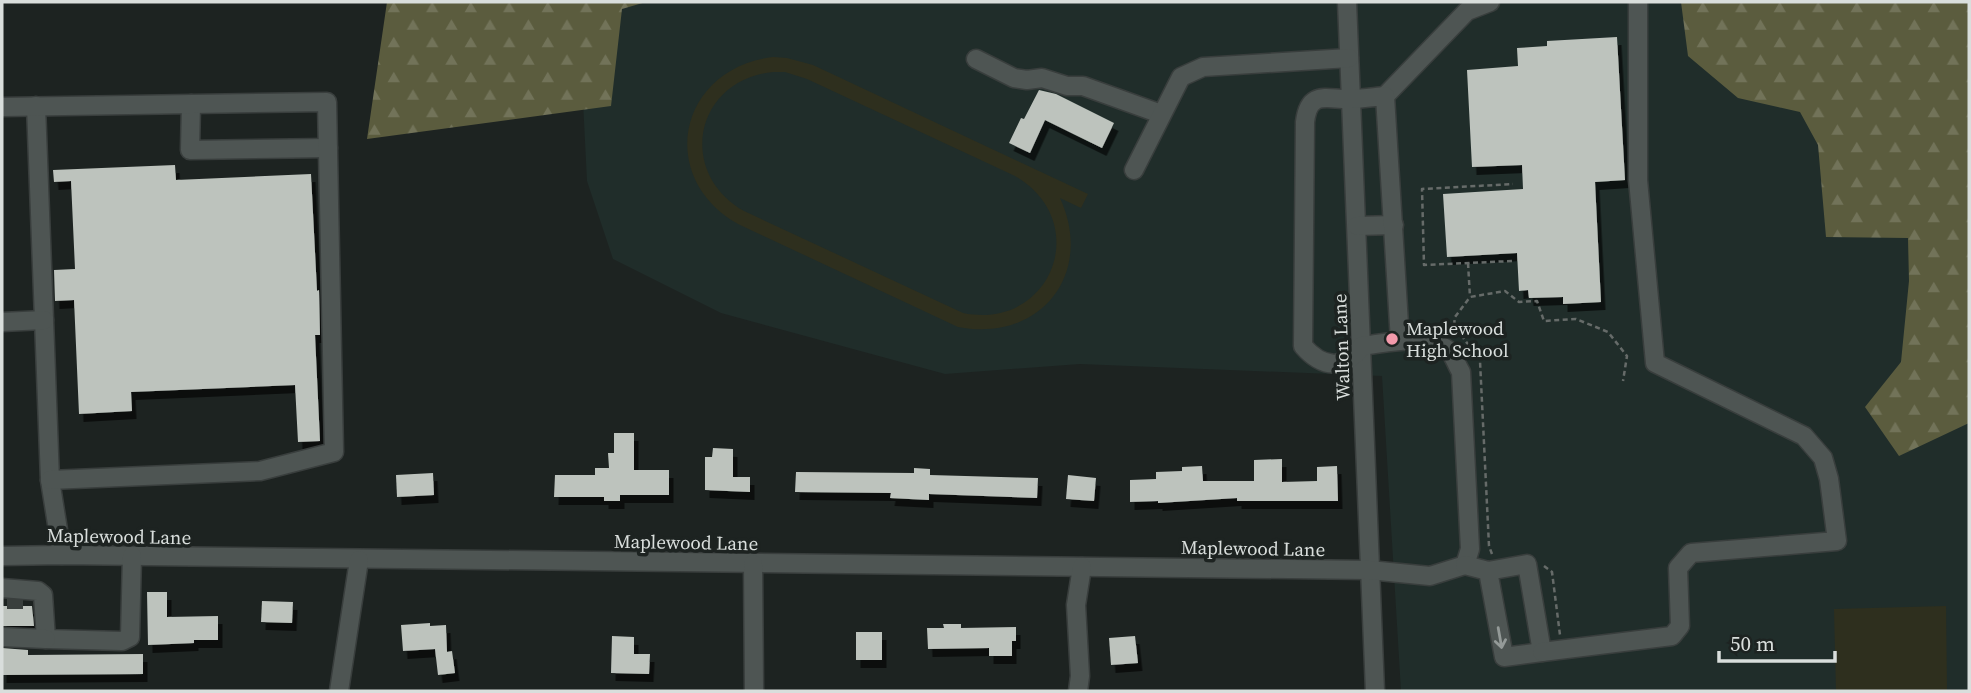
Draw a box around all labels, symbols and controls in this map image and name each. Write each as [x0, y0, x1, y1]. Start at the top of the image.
street label: Walton Lane [1326, 293, 1356, 401]
place label: Maplewood High School [1406, 315, 1509, 363]
marker: Maplewood High School [1384, 331, 1400, 347]
street label: Maplewood Lane [47, 522, 191, 550]
street label: Maplewood Lane [614, 528, 758, 556]
street label: Maplewood Lane [1181, 534, 1325, 562]
scale bar [1719, 620, 1834, 664]
one-way arrow [1494, 626, 1507, 649]
text: 50 m [1730, 629, 1775, 658]

